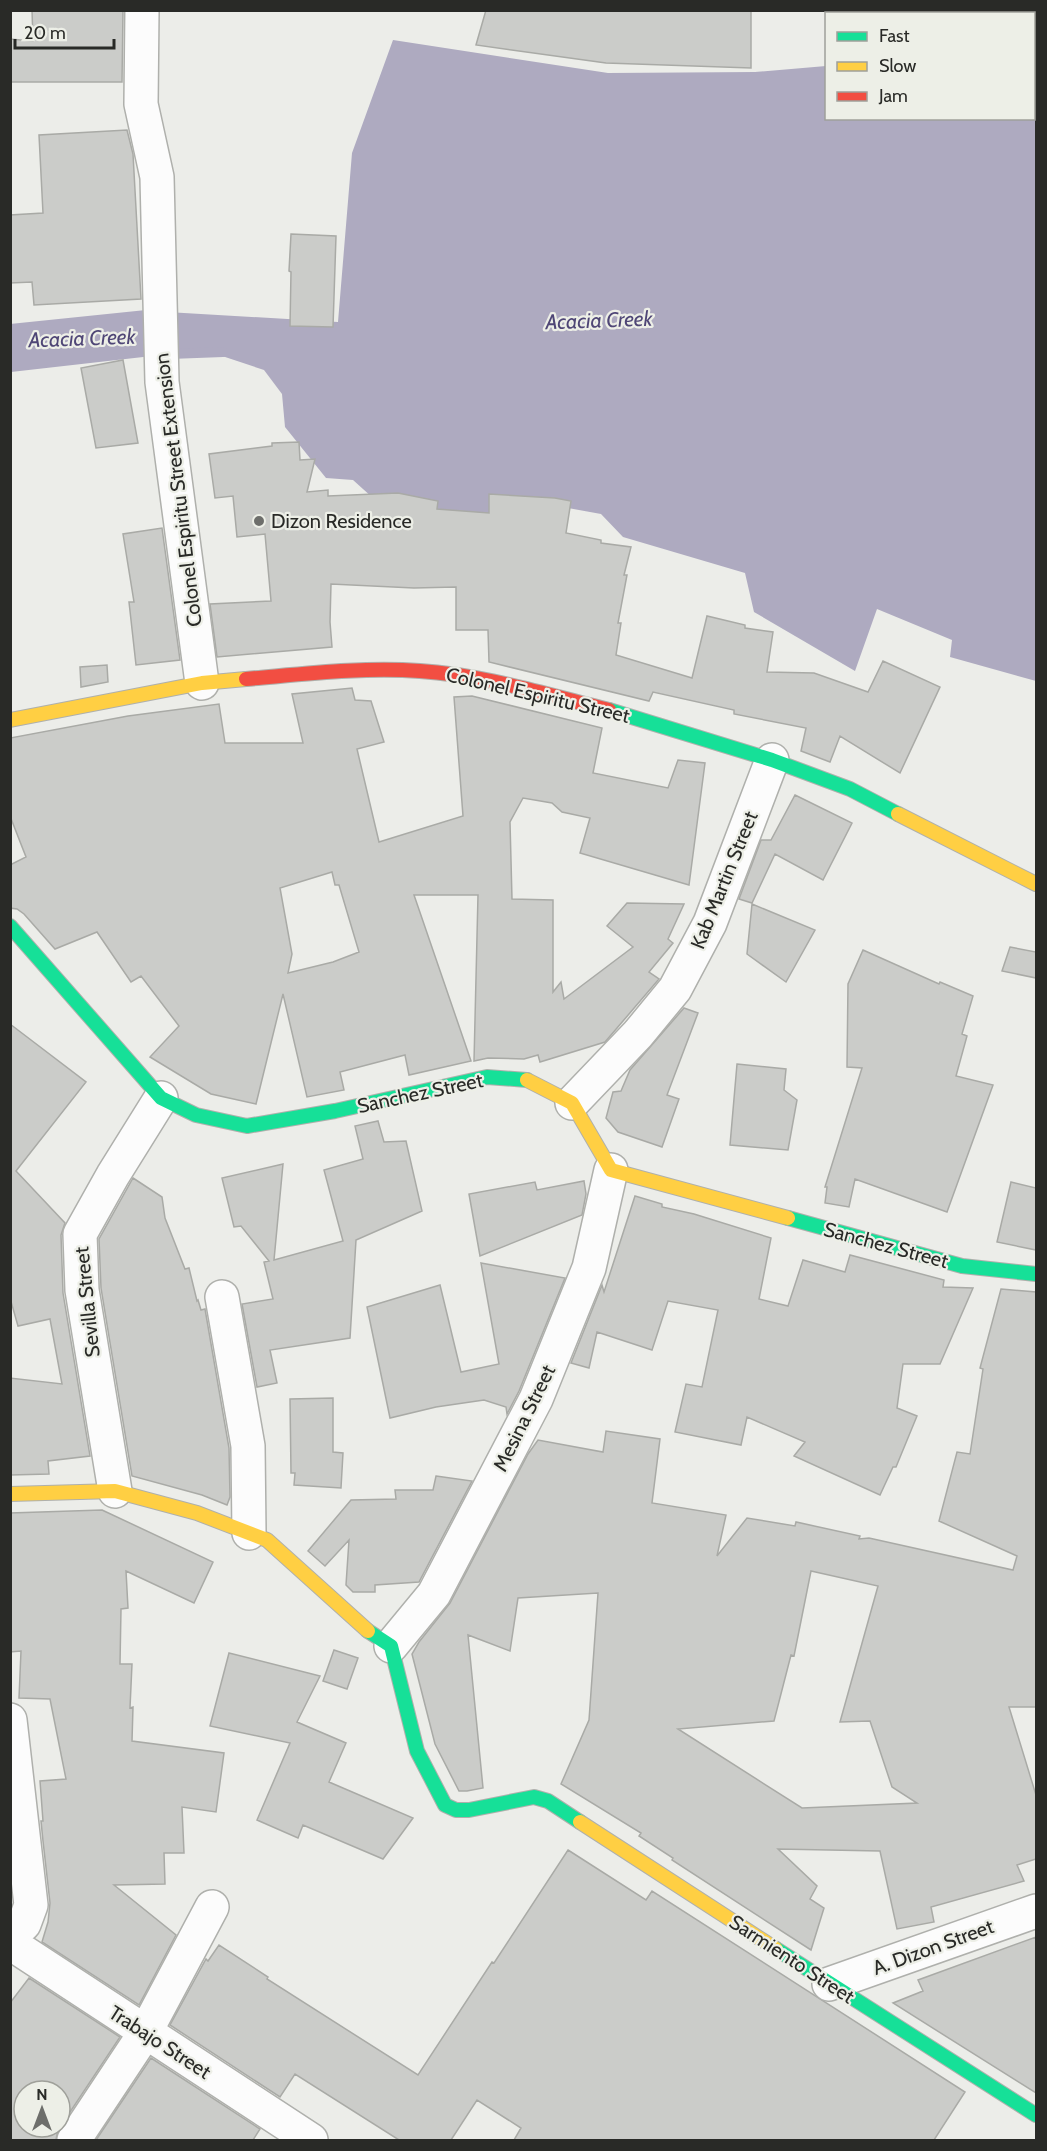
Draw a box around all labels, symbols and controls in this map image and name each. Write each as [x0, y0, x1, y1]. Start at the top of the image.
scale bar [15, 12, 114, 50]
legend [825, 12, 1035, 120]
text: 20 m [24, 22, 66, 44]
text: Fast [879, 25, 910, 47]
text: Slow [879, 55, 916, 77]
text: Jam [878, 85, 908, 107]
water label: Acacia Creek [544, 306, 654, 334]
water label: Acacia Creek [27, 324, 137, 352]
street label: Colonel Espiritu Street Extension [149, 352, 207, 628]
place label: Dizon Residence [271, 509, 412, 533]
marker: Dizon Residence [252, 514, 266, 528]
street label: Colonel Espiritu Street [444, 662, 632, 728]
street label: Kab Martin Street [685, 807, 763, 952]
street label: Sanchez Street [355, 1068, 485, 1118]
street label: Sanchez Street [821, 1217, 951, 1273]
street label: Sevilla Street [69, 1245, 105, 1358]
street label: Mesina Street [488, 1361, 560, 1475]
street label: Sarmiento Street [725, 1910, 859, 2008]
street label: A. Dizon Street [869, 1914, 997, 1980]
street label: Trabajo Street [105, 2000, 216, 2084]
north arrow [12, 2079, 72, 2139]
text: N [36, 2085, 48, 2104]

